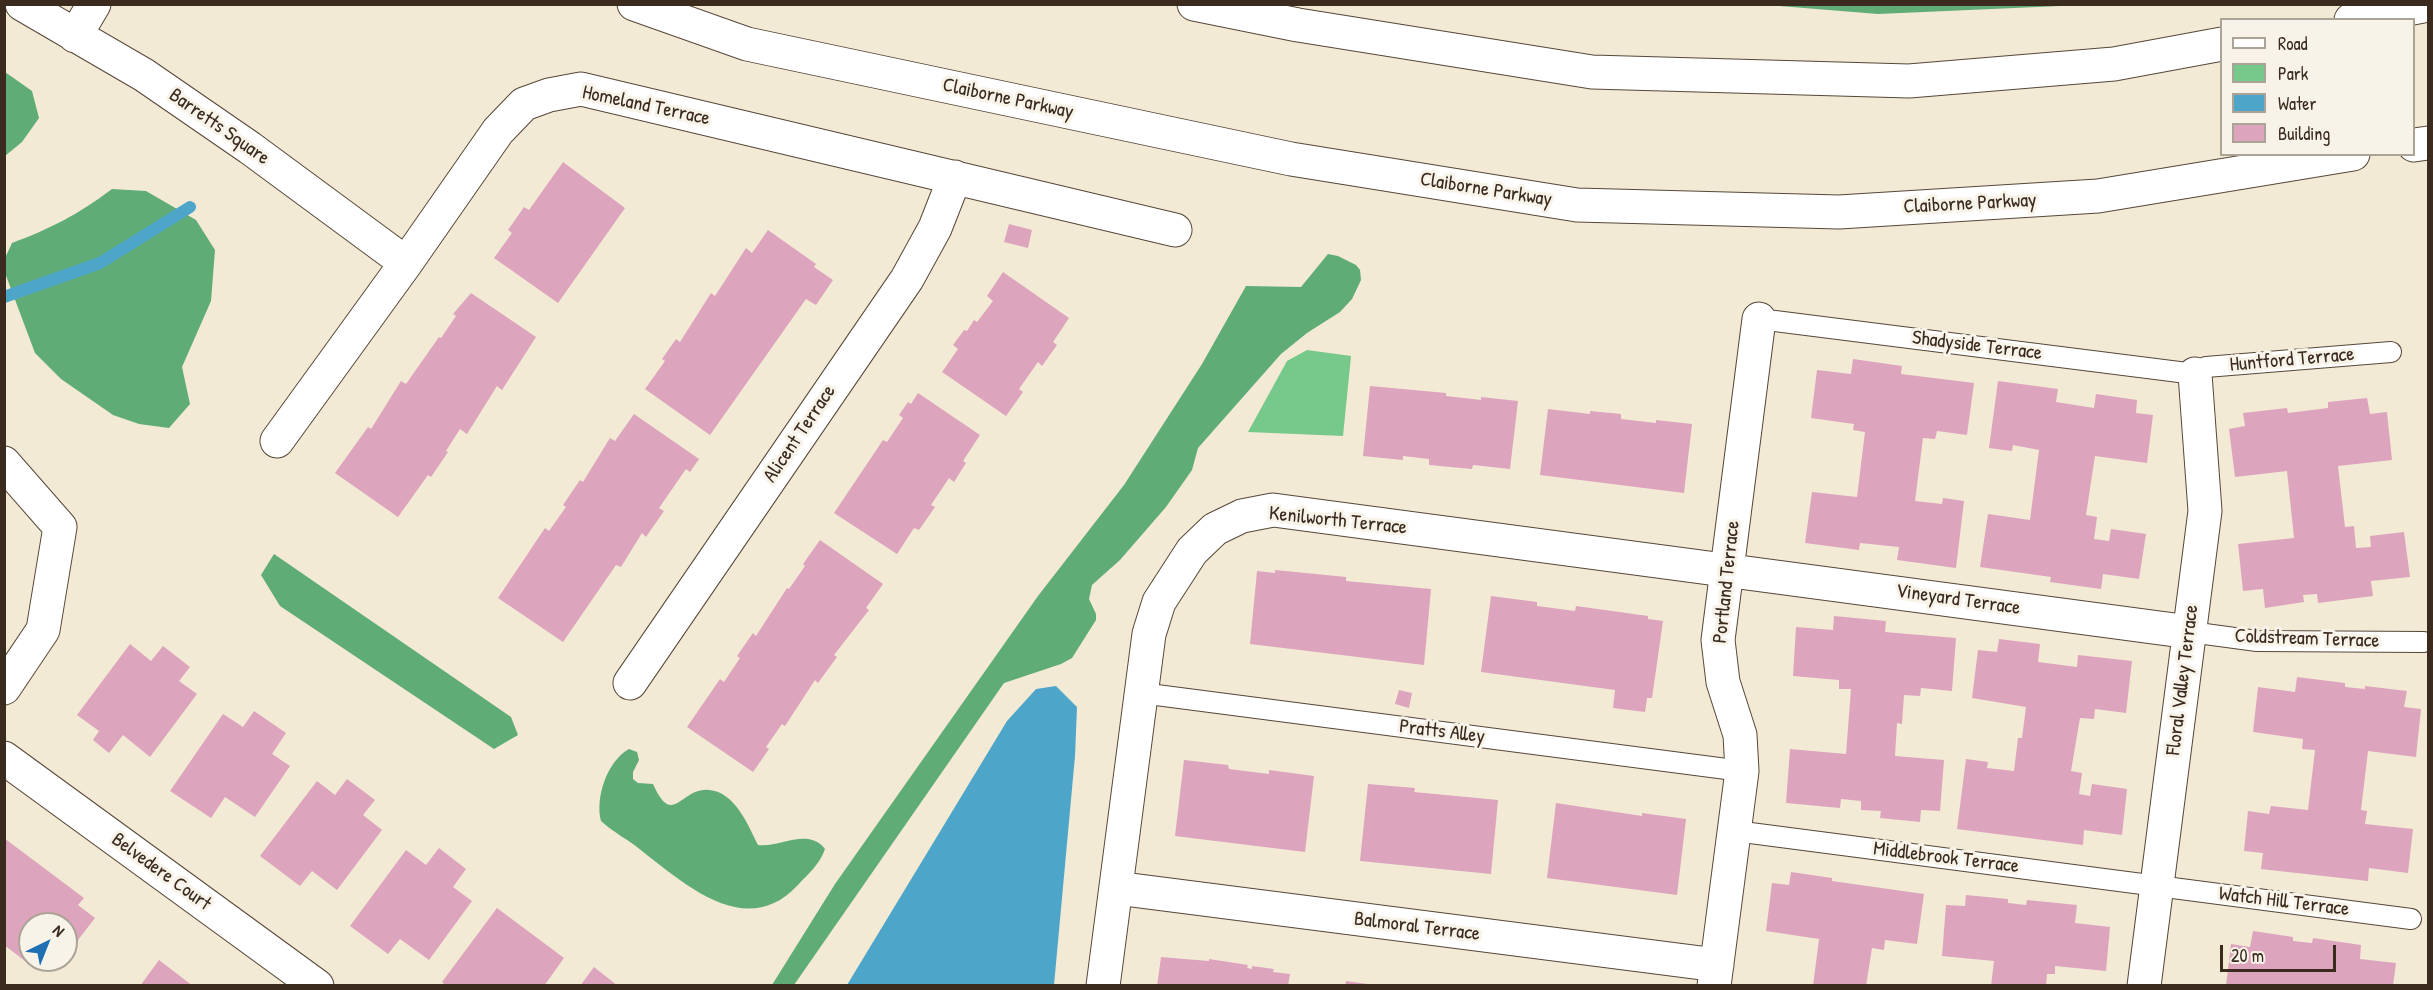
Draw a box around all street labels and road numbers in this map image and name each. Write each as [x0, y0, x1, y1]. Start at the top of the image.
street label: Claiborne Parkway [940, 73, 1076, 125]
street label: Homeland Terrace [580, 81, 712, 131]
street label: Barretts Square [164, 84, 274, 170]
street label: Claiborne Parkway [1418, 168, 1554, 212]
street label: Claiborne Parkway [1903, 189, 2037, 219]
street label: Shadyside Terrace [1911, 326, 2043, 366]
street label: Huntford Terrace [2229, 343, 2355, 377]
street label: Alicent Terrace [759, 381, 841, 487]
street label: Kenilworth Terrace [1268, 502, 1408, 540]
street label: Portland Terrace [1709, 520, 1745, 644]
street label: Vineyard Terrace [1894, 579, 2022, 621]
street label: Floral Valley Terrace [2162, 603, 2204, 757]
street label: Coldstream Terrace [2234, 624, 2380, 654]
street label: Pratts Alley [1398, 715, 1486, 749]
street label: Belvedere Court [107, 828, 215, 916]
street label: Middlebrook Terrace [1872, 837, 2020, 879]
street label: Watch Hill Terrace [2217, 882, 2351, 922]
street label: Balmoral Terrace [1353, 907, 1481, 947]

